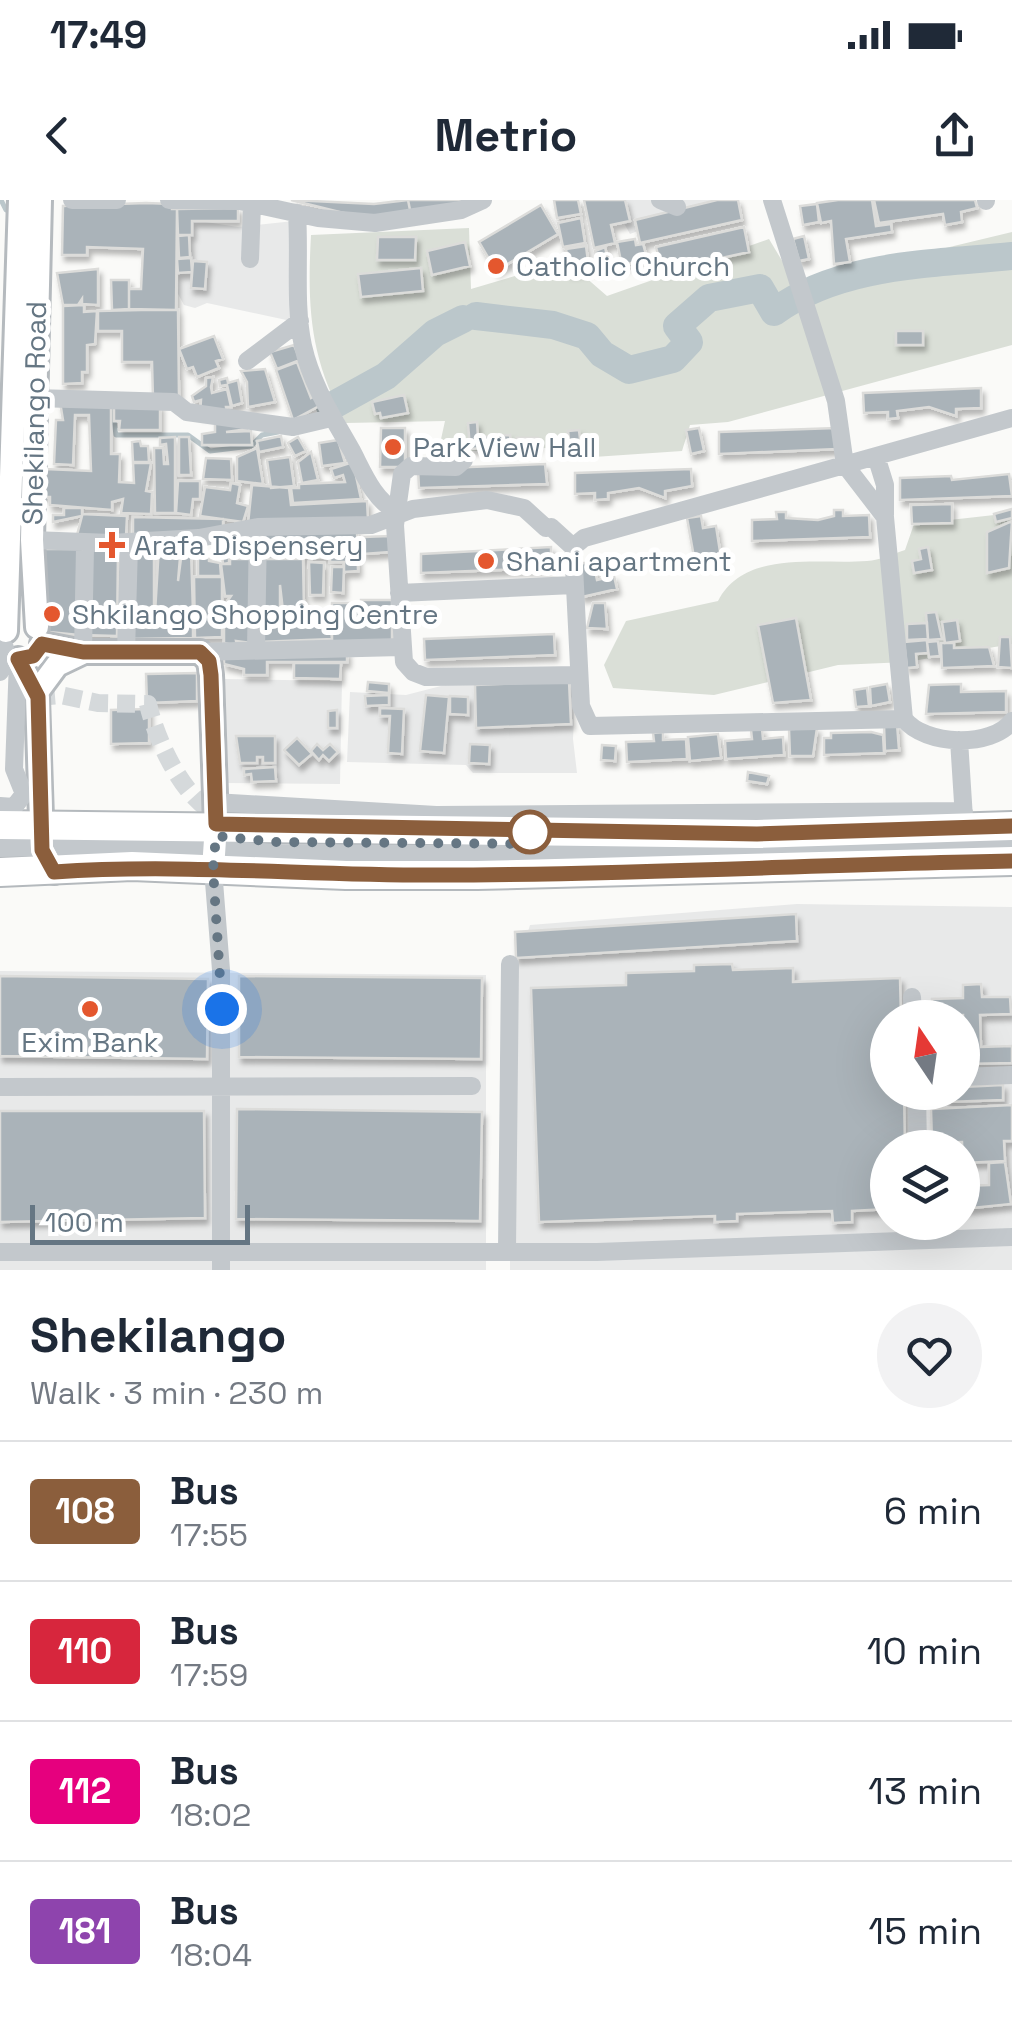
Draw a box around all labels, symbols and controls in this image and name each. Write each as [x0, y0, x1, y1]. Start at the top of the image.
text: 17:49 [50, 11, 147, 59]
text: Metrio [435, 107, 577, 164]
icon: back [30, 108, 85, 163]
icon: share [927, 108, 982, 163]
place label: Catholic Church [516, 248, 730, 284]
marker: Catholic Church [485, 255, 507, 277]
street label: Shekilango Road [14, 301, 54, 525]
place label: Park View Hall [413, 429, 596, 465]
marker: Park View Hall [382, 436, 404, 458]
place label: Arafa Dispensery [134, 527, 363, 563]
marker: Arafa Dispensery [99, 532, 125, 558]
place label: Shani apartment [506, 543, 732, 579]
marker: Shani apartment [475, 550, 497, 572]
place label: Shkilango Shopping Centre [72, 596, 439, 632]
marker: Shkilango Shopping Centre [41, 603, 63, 625]
unlabelled marker [509, 811, 551, 853]
your location [197, 984, 247, 1034]
marker: Exim Bank [79, 998, 101, 1020]
north arrow [870, 1000, 980, 1110]
map controls [870, 1000, 980, 1240]
place label: Exim Bank [21, 1024, 159, 1060]
button: layers [870, 1130, 980, 1240]
scale bar [30, 1200, 250, 1244]
text: 100 m [45, 1204, 124, 1240]
button: heart [877, 1303, 982, 1408]
text: Shekilango [30, 1305, 286, 1366]
text: Walk · 3 min · 230 m [30, 1373, 323, 1413]
text: Bus [170, 1467, 239, 1515]
text: 6 min [884, 1487, 982, 1535]
text: 108 [55, 1489, 115, 1533]
text: 17:55 [170, 1515, 248, 1555]
text: Bus [170, 1607, 239, 1655]
text: 10 min [867, 1627, 982, 1675]
text: 110 [58, 1629, 112, 1673]
text: 17:59 [170, 1655, 248, 1695]
text: Bus [170, 1747, 239, 1795]
text: 13 min [868, 1767, 982, 1815]
text: 112 [59, 1769, 111, 1813]
text: 18:02 [170, 1795, 251, 1835]
text: Bus [170, 1887, 239, 1935]
text: 15 min [868, 1907, 982, 1955]
text: 181 [59, 1909, 111, 1953]
text: 18:04 [170, 1935, 252, 1975]

